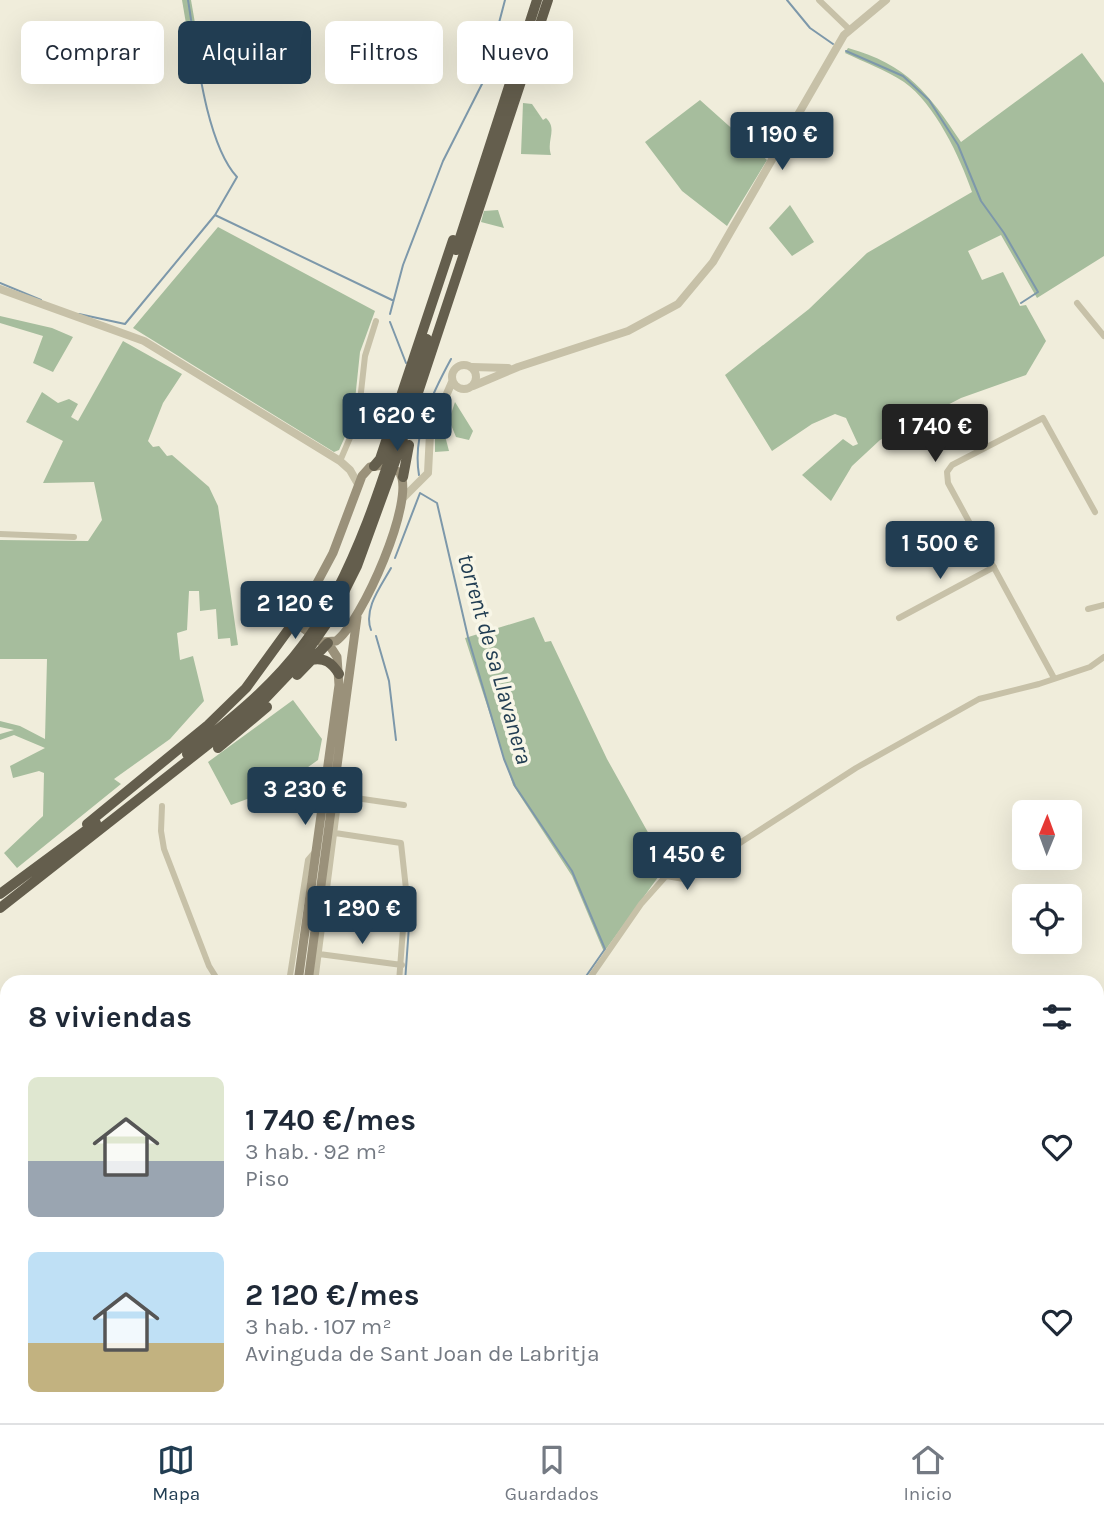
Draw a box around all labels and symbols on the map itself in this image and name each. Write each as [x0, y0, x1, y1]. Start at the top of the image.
pin: 1 190 € [717, 113, 847, 172]
pin: 1 620 € [332, 393, 462, 453]
pin: 1 740 € [870, 405, 1000, 464]
pin: 1 500 € [875, 522, 1005, 581]
water label: torrent de sa Llavanera [452, 551, 538, 767]
pin: 2 120 € [230, 582, 360, 641]
pin: 3 230 € [240, 768, 370, 827]
north arrow [1012, 800, 1082, 870]
pin: 1 450 € [622, 832, 752, 892]
pin: 1 290 € [297, 886, 427, 946]

